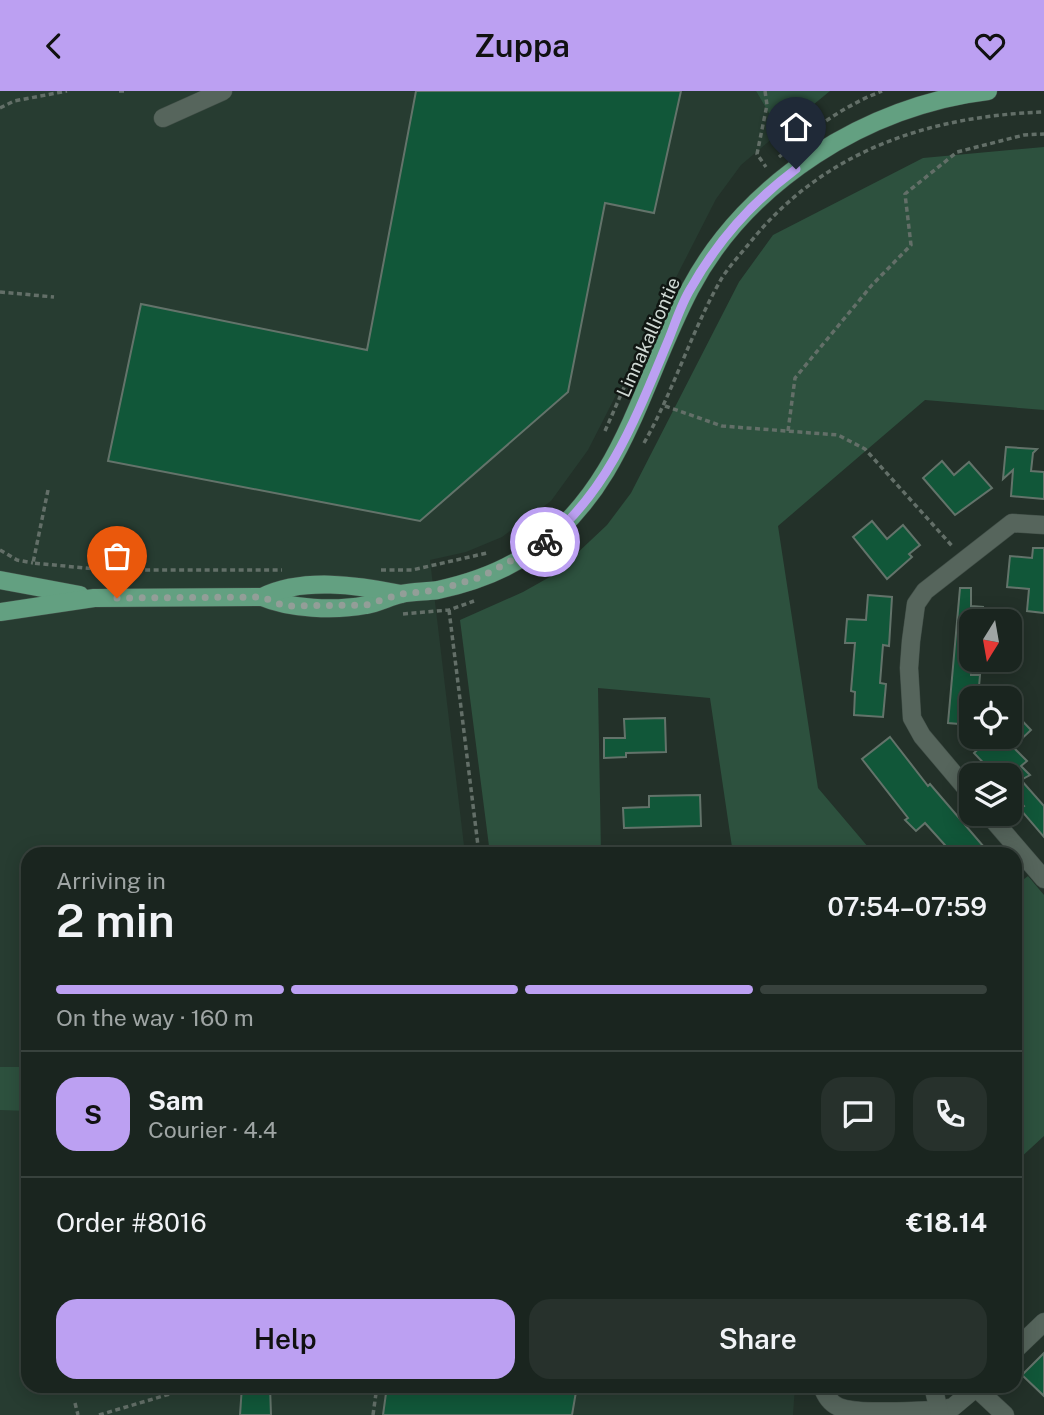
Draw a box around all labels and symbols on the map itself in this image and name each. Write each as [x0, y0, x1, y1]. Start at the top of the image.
pin [766, 97, 826, 169]
street label: Linnakalliontie [612, 274, 684, 400]
courier [510, 507, 580, 577]
pin [87, 526, 147, 598]
north arrow [959, 609, 1022, 672]

